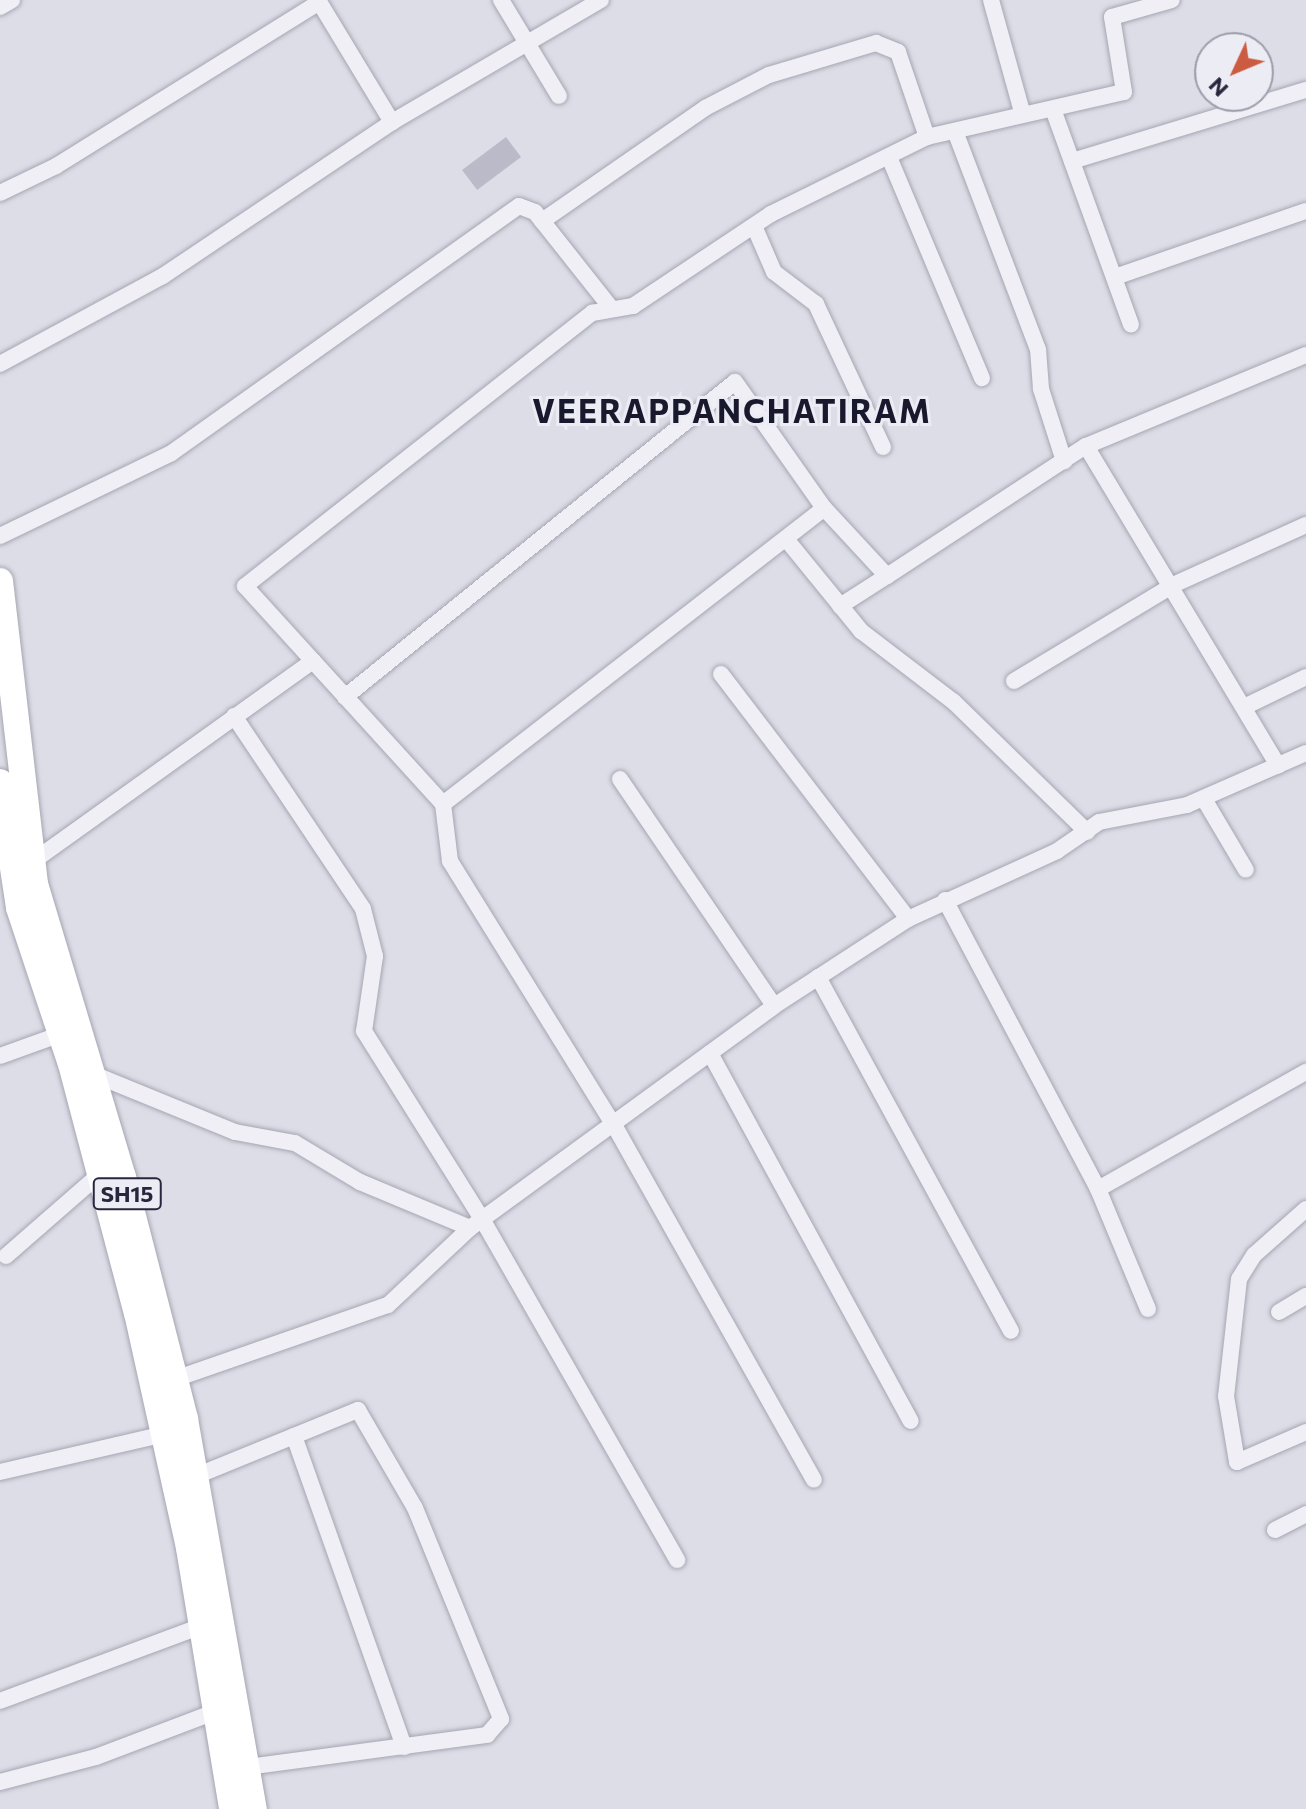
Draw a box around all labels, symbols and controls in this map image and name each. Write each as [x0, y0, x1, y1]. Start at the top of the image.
north arrow [1194, 32, 1274, 112]
text: N [1202, 72, 1233, 103]
district label: VEERAPPANCHATIRAM [532, 391, 932, 429]
road number: SH15 [91, 1176, 163, 1212]

